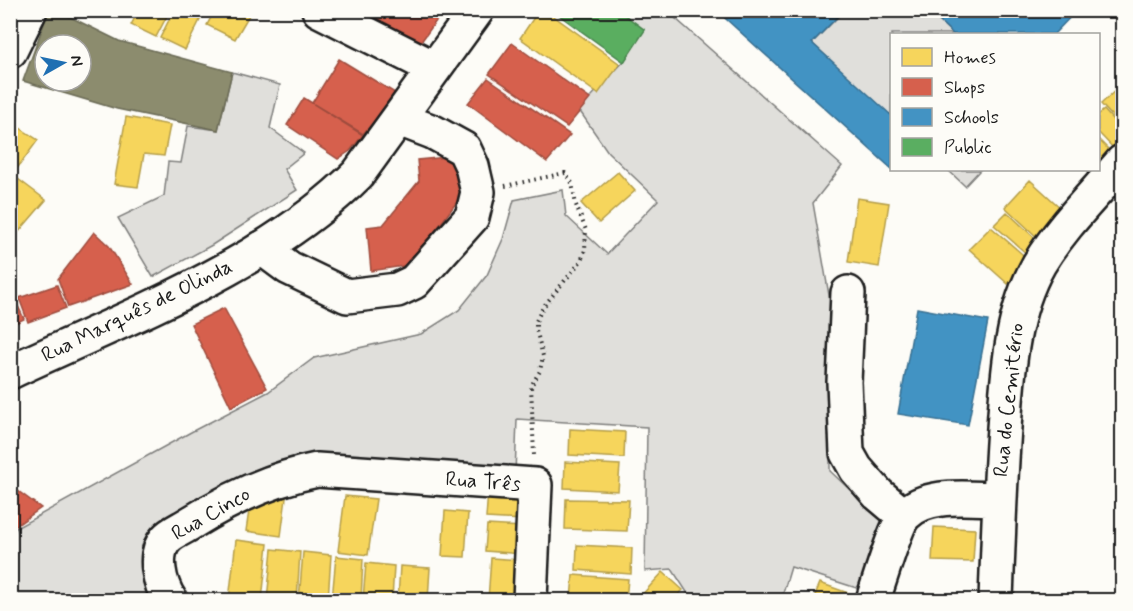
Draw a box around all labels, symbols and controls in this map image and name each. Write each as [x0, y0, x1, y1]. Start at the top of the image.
north arrow [33, 33, 93, 93]
legend [890, 33, 1100, 171]
text: Homes [944, 46, 996, 70]
text: N [65, 54, 88, 68]
text: Shops [944, 76, 985, 100]
text: Schools [944, 106, 999, 130]
text: Public [944, 136, 992, 160]
street label: Rua Marquês de Olinda [37, 253, 237, 369]
street label: Rua do Cemitério [987, 322, 1031, 478]
street label: Rua Três [444, 465, 522, 499]
street label: Rua Cinco [167, 480, 255, 548]

